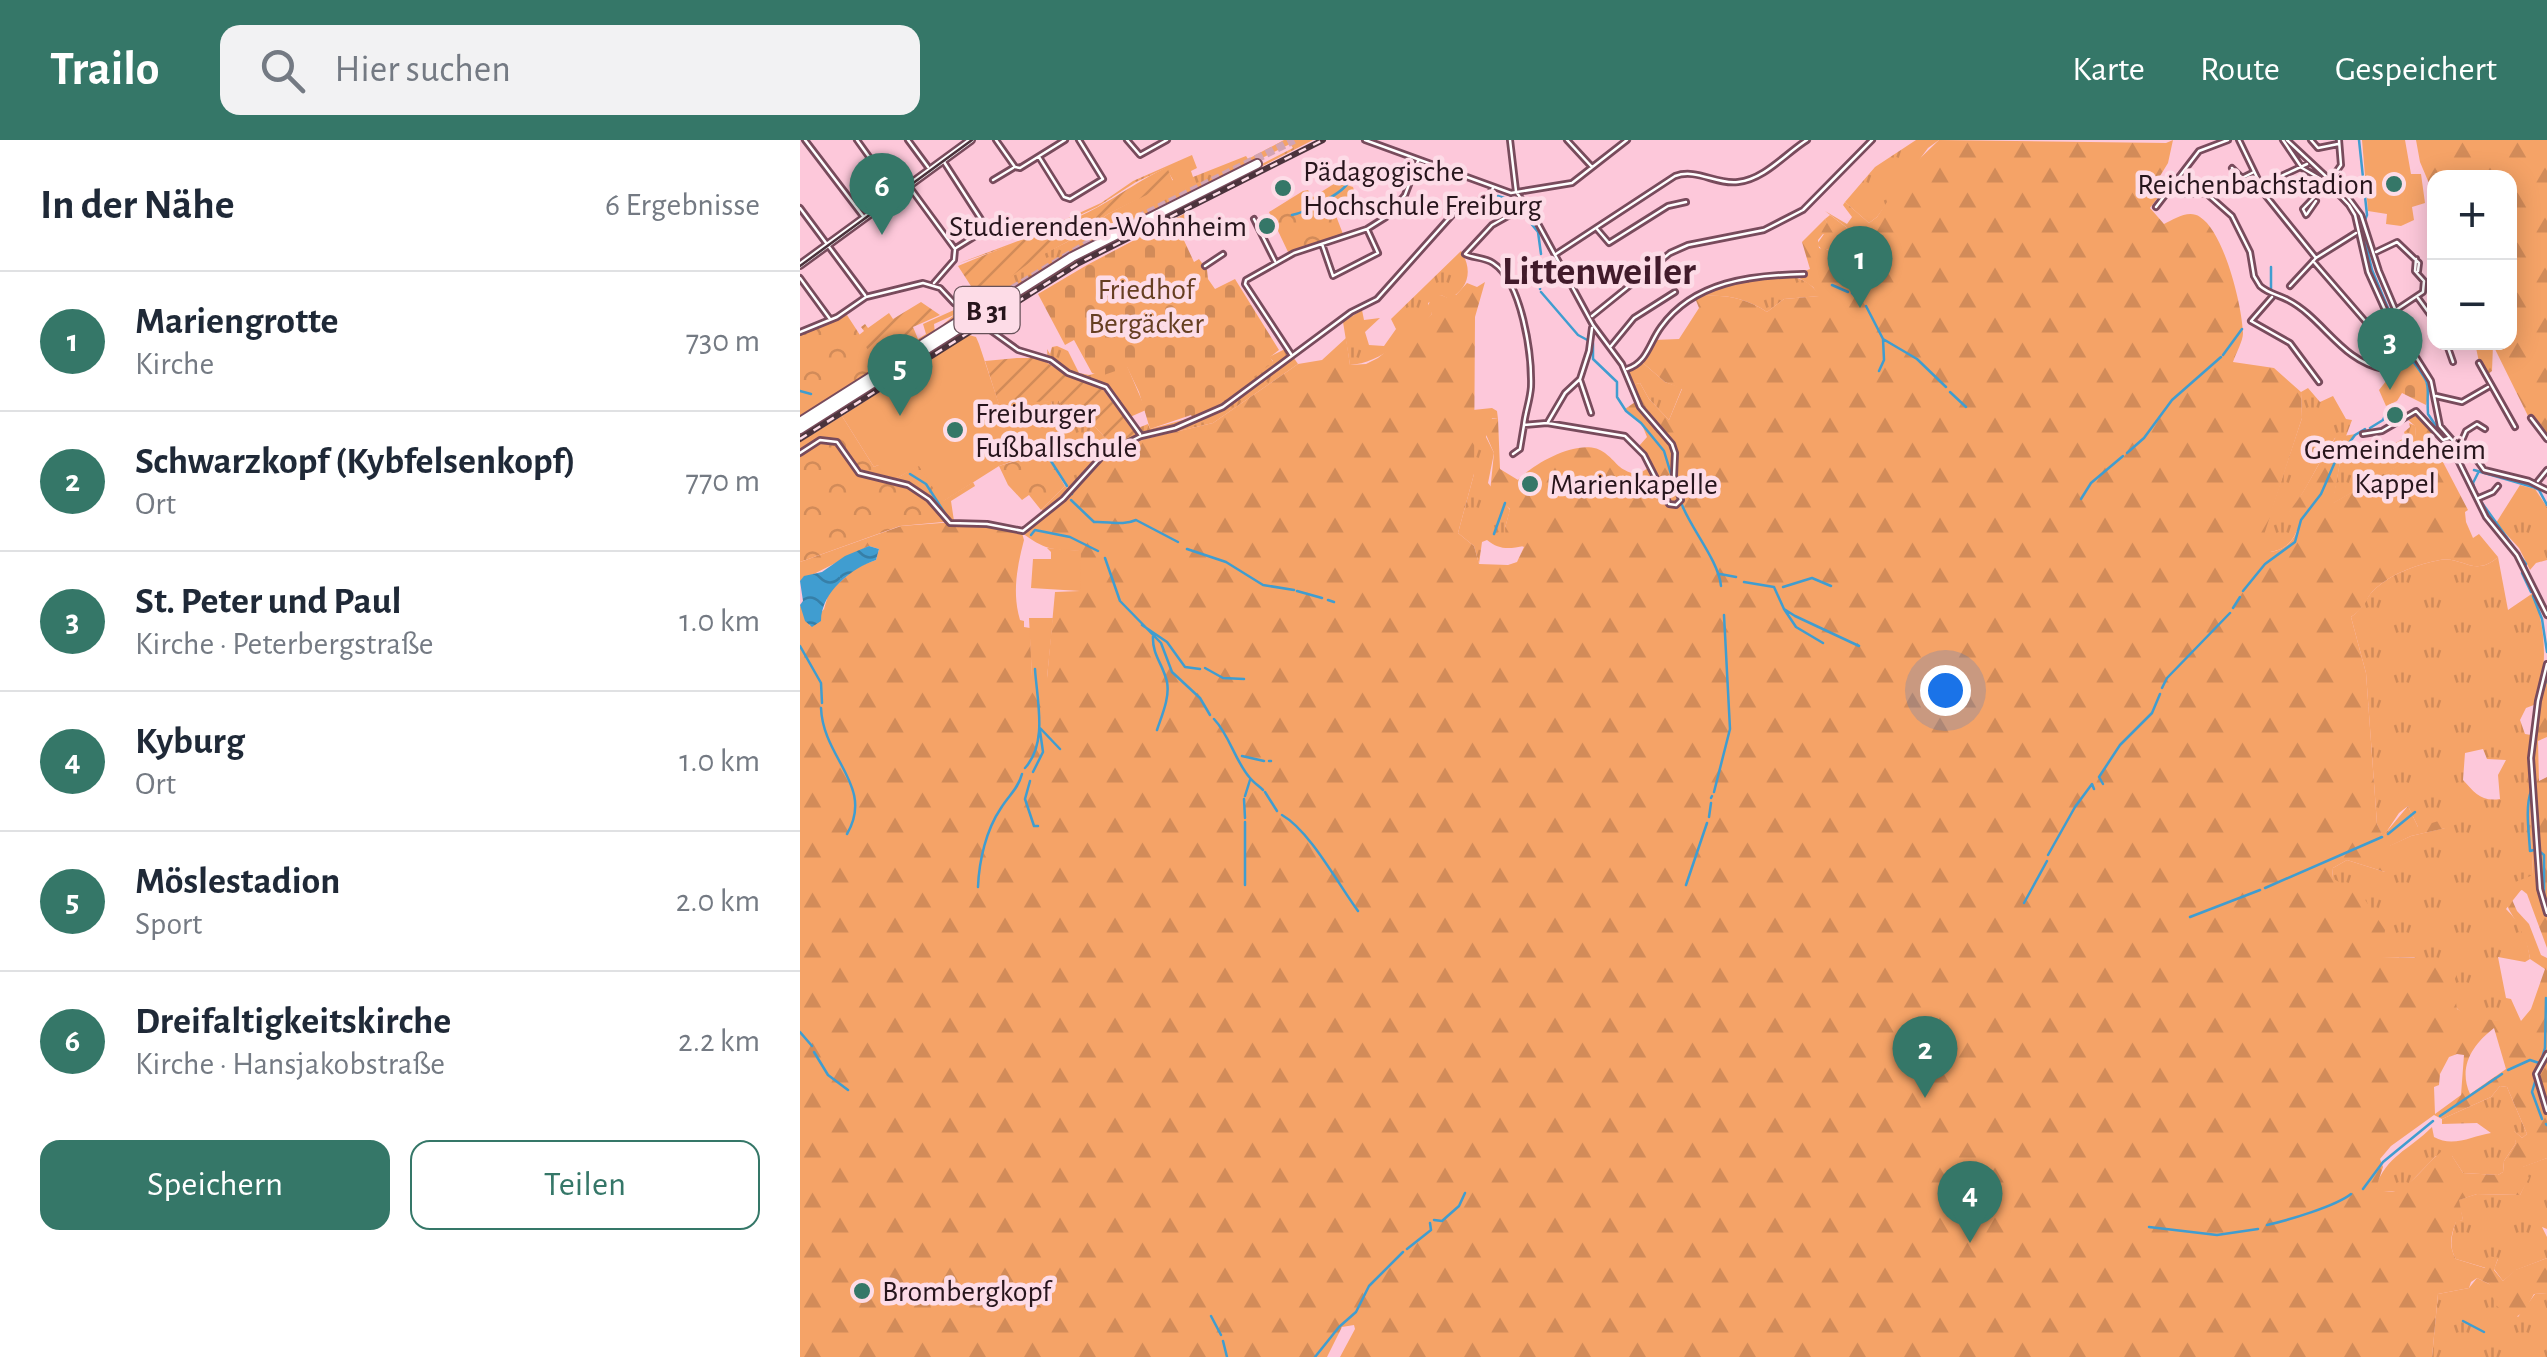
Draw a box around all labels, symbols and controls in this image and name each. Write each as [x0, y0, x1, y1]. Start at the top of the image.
search box [220, 25, 920, 115]
icon: search [255, 43, 310, 98]
text: Trailo [50, 46, 160, 94]
text: Hier suchen [335, 51, 511, 89]
text: Karte [2072, 52, 2145, 87]
text: Route [2200, 52, 2280, 87]
text: Gespeichert [2335, 52, 2497, 87]
pin: 6 [849, 152, 914, 235]
place label: Pädagogische Hochschule Freiburg [1303, 157, 1542, 221]
place label: Reichenbachstadion [2137, 170, 2374, 200]
map controls [2427, 170, 2517, 350]
button: + [2427, 170, 2517, 260]
marker: Reichenbachstadion [2383, 173, 2405, 195]
marker: Pädagogische Hochschule Freiburg [1272, 177, 1294, 199]
text: In der Nähe [40, 184, 235, 226]
text: 6 Ergebnisse [605, 189, 760, 221]
place label: Studierenden-Wohnheim [949, 212, 1247, 242]
marker: Studierenden-Wohnheim [1256, 215, 1278, 237]
pin: 1 [1828, 226, 1892, 308]
district label: Littenweiler [1502, 252, 1696, 292]
button: − [2427, 260, 2517, 350]
park label: Friedhof Bergäcker [1088, 275, 1204, 339]
road number: B 31 [954, 287, 1020, 333]
text: Mariengrotte [135, 303, 339, 341]
pin: 3 [2358, 308, 2422, 390]
text: 1 [67, 325, 78, 357]
text: 730 m [686, 325, 760, 357]
pin: 5 [868, 334, 932, 416]
text: Kirche [135, 348, 214, 380]
place label: Freiburger Fußballschule [975, 399, 1137, 463]
marker: Gemeindeheim Kappel [2384, 404, 2406, 426]
marker: Freiburger Fußballschule [944, 419, 966, 441]
place label: Gemeindeheim Kappel [2304, 435, 2486, 499]
text: Schwarzkopf (Kybfelsenkopf) [135, 443, 576, 481]
text: 2 [65, 465, 80, 497]
text: 770 m [686, 465, 760, 497]
place label: Marienkapelle [1550, 470, 1718, 500]
marker: Marienkapelle [1519, 473, 1541, 495]
text: Ort [135, 488, 176, 520]
text: St. Peter und Paul [135, 583, 402, 621]
text: 3 [66, 605, 79, 637]
text: 1.0 km [679, 605, 760, 637]
text: Kirche · Peterbergstraße [135, 628, 434, 660]
your location [1920, 665, 1971, 716]
text: Kyburg [135, 723, 245, 761]
text: 4 [64, 745, 81, 777]
text: 1.0 km [679, 745, 760, 777]
text: Ort [135, 768, 176, 800]
text: Möslestadion [135, 863, 340, 901]
text: 5 [66, 885, 79, 917]
text: 2.0 km [676, 885, 760, 917]
text: Sport [135, 908, 202, 940]
text: Dreifaltigkeitskirche [135, 1003, 451, 1041]
pin: 2 [1892, 1016, 1958, 1098]
text: 6 [65, 1025, 80, 1057]
text: 2.2 km [678, 1025, 760, 1057]
text: Kirche · Hansjakobstraße [135, 1048, 445, 1080]
button: Speichern [40, 1140, 390, 1230]
button: Teilen [410, 1140, 760, 1230]
pin: 4 [1938, 1160, 2002, 1243]
place label: Brombergkopf [882, 1277, 1053, 1307]
marker: Brombergkopf [851, 1280, 873, 1302]

